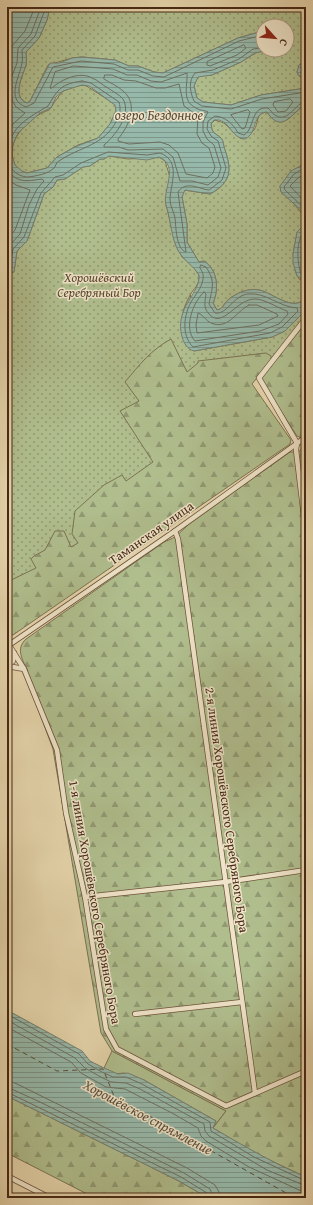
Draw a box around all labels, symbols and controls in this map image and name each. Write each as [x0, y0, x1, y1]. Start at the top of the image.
north arrow [255, 18, 295, 58]
text: С [275, 36, 292, 49]
water label: озеро Бездонное [115, 105, 203, 125]
park label: Хорошёвский Серебряный Бор [57, 268, 141, 302]
street label: Таманская улица [105, 496, 198, 569]
street label: 2-я линия Хорошёвского Серебряного Бора [200, 686, 254, 935]
street label: 1-я линия Хорошёвского Серебряного Бора [64, 778, 126, 1026]
water label: Хорошёвское спрямление [79, 1074, 217, 1160]

